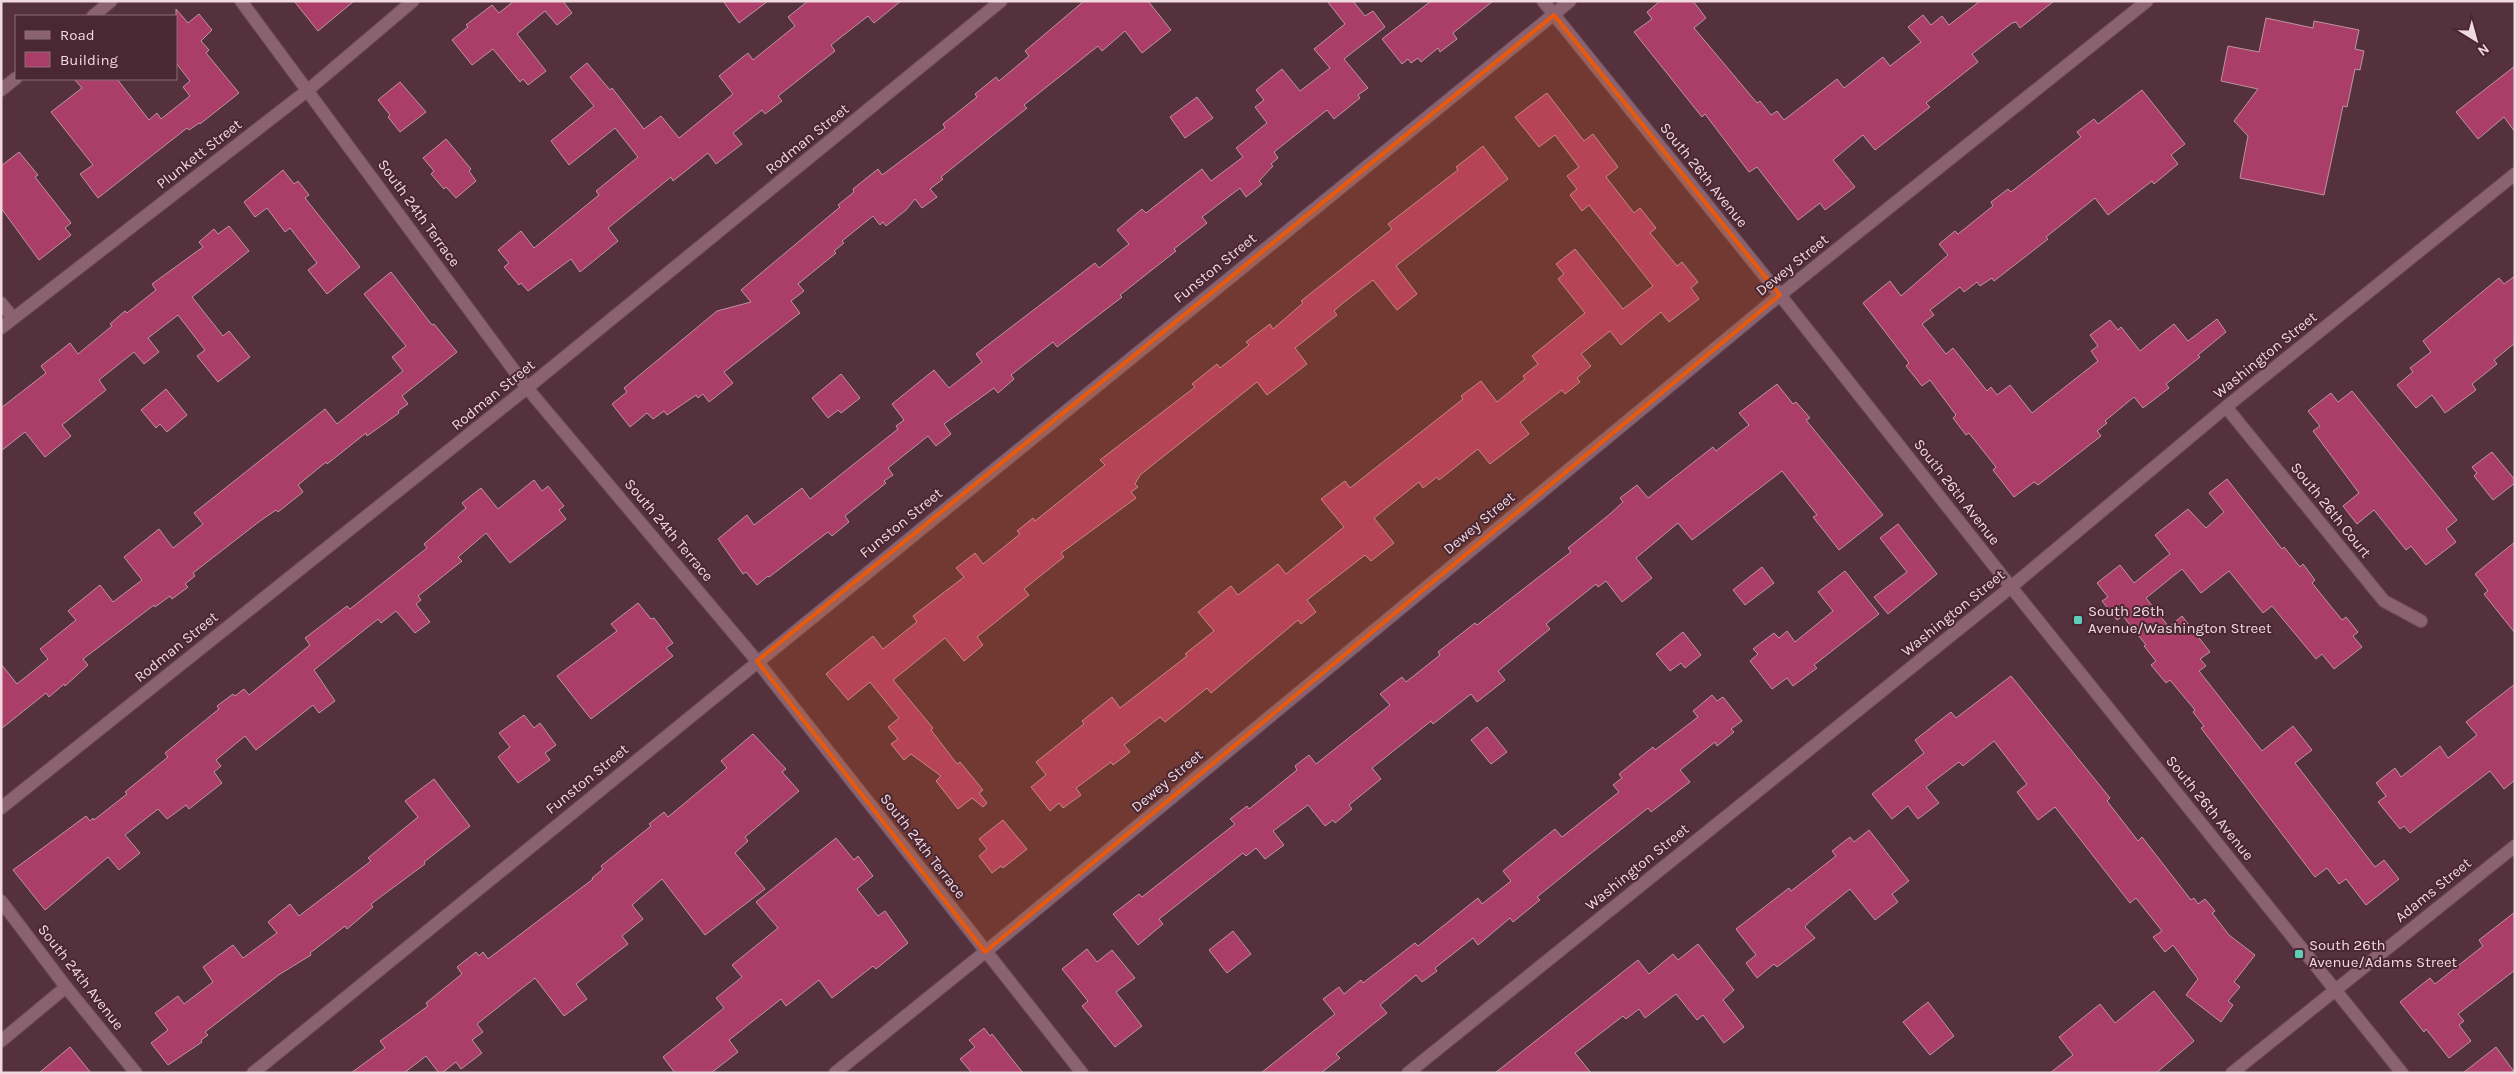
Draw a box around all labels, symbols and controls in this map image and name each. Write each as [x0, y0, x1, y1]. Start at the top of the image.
legend [15, 15, 178, 80]
north arrow [2451, 15, 2501, 65]
text: Road [60, 26, 95, 44]
text: N [2474, 40, 2493, 60]
text: Building [60, 51, 118, 69]
street label: Rodman Street [762, 100, 853, 178]
street label: Plunkett Street [153, 115, 245, 193]
street label: South 26th Avenue [1656, 119, 1752, 231]
street label: South 24th Terrace [374, 156, 464, 270]
street label: Funston Street [1170, 229, 1260, 307]
street label: Dewey Street [1752, 230, 1832, 300]
street label: Washington Street [2210, 308, 2321, 402]
street label: Rodman Street [448, 356, 539, 434]
street label: South 26th Avenue [1910, 435, 2004, 549]
street label: South 26th Court [2287, 459, 2375, 562]
street label: South 24th Terrace [621, 475, 717, 585]
street label: Funston Street [856, 484, 946, 562]
street label: Dewey Street [1440, 488, 1519, 558]
street label: Washington Street [1898, 566, 2009, 660]
place label: South 26th Avenue/Washington Street [2088, 602, 2272, 637]
street label: Rodman Street [131, 608, 222, 686]
marker: South 26th Avenue/Washington Street [2072, 614, 2084, 626]
street label: Funston Street [542, 740, 632, 818]
street label: Dewey Street [1128, 746, 1207, 816]
street label: South 26th Avenue [2162, 752, 2258, 864]
street label: South 24th Terrace [876, 790, 970, 902]
street label: Washington Street [1582, 820, 1693, 914]
street label: Adams Street [2391, 854, 2475, 926]
street label: South 24th Avenue [34, 921, 128, 1033]
place label: South 26th Avenue/Adams Street [2309, 936, 2458, 971]
marker: South 26th Avenue/Adams Street [2293, 948, 2305, 960]

